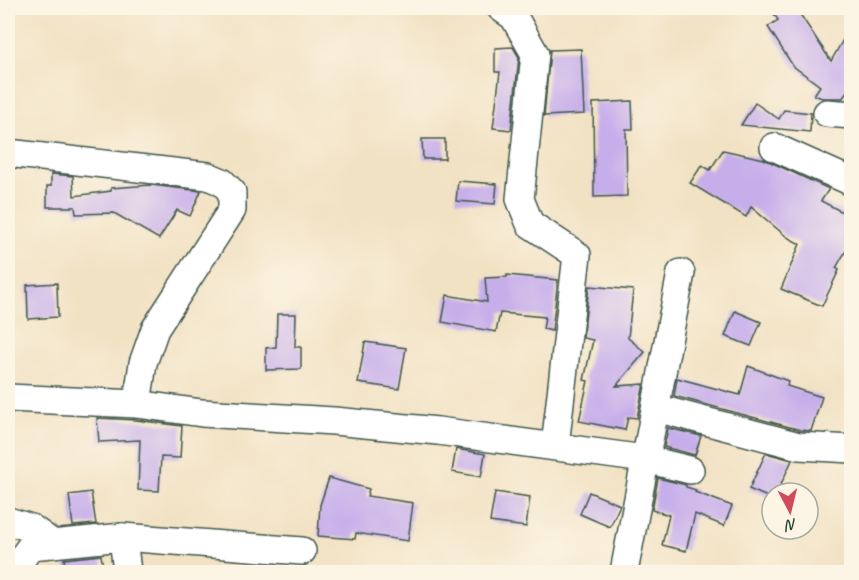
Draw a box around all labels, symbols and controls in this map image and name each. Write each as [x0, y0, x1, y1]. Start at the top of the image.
north arrow [760, 481, 820, 541]
text: N [783, 514, 798, 536]

